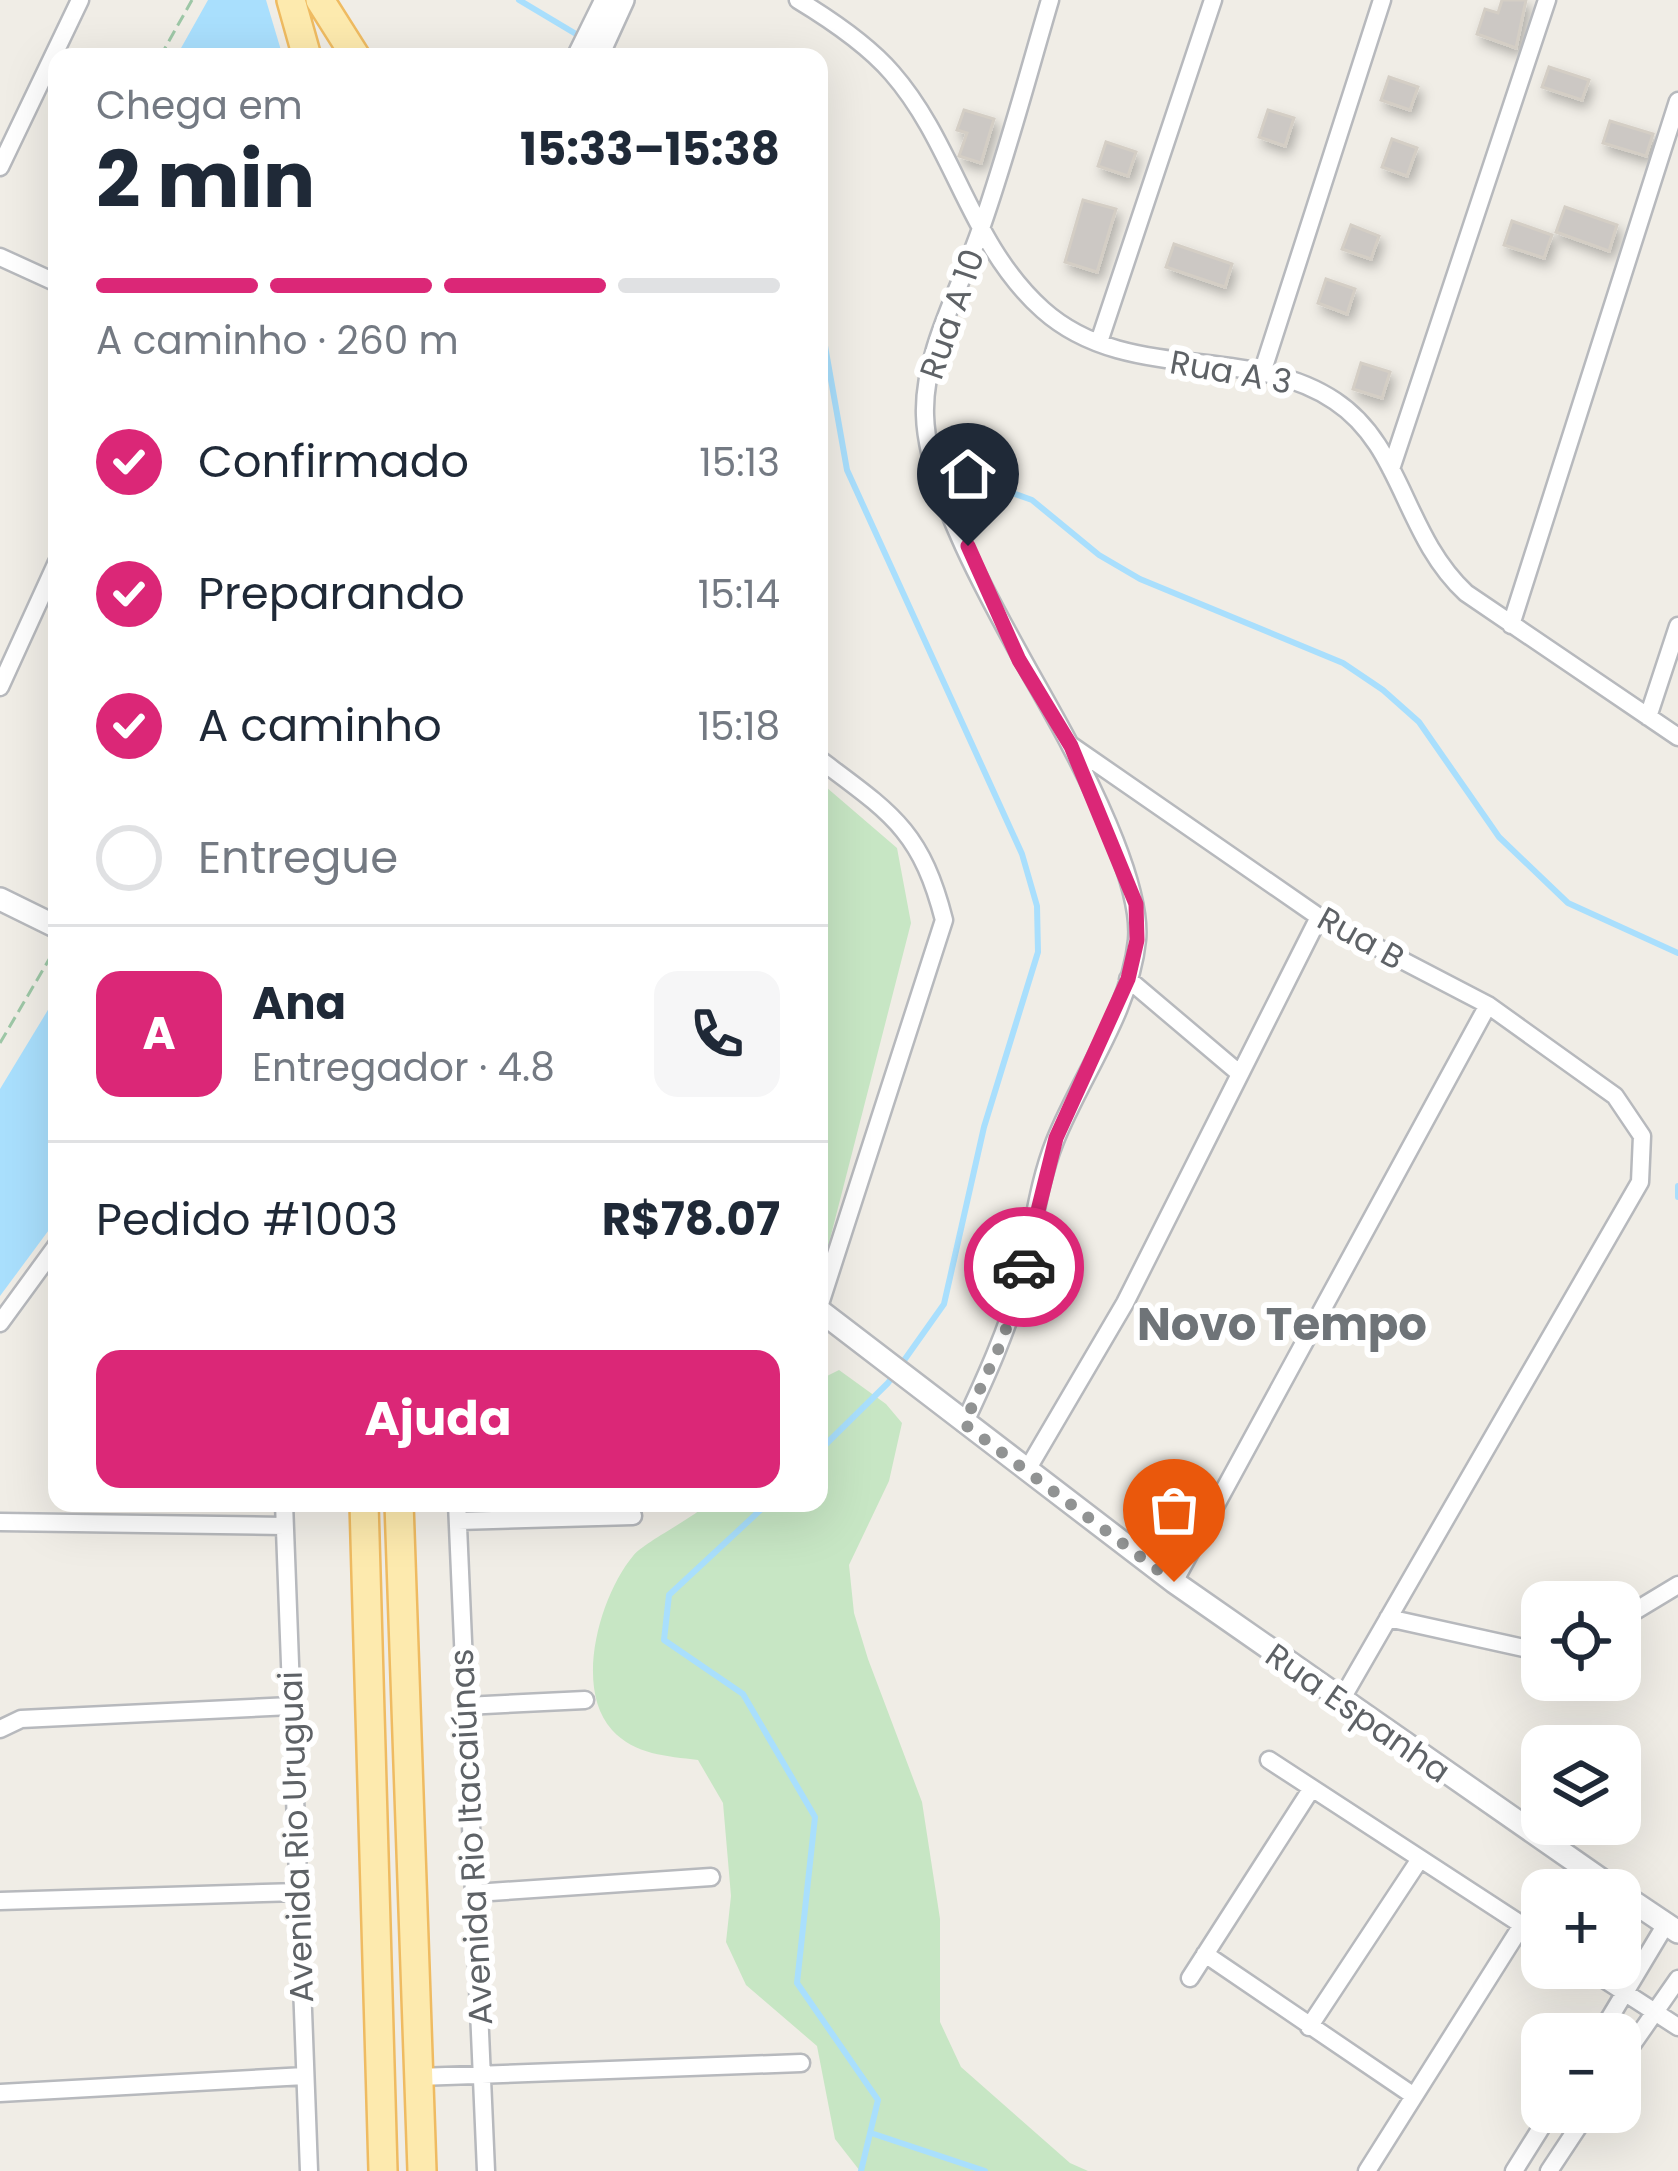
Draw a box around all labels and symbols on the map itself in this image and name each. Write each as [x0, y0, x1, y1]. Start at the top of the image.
street label: Rua A 10 [908, 243, 996, 385]
street label: Rua A 3 [1166, 338, 1296, 406]
pin [917, 423, 1019, 546]
street label: Rua B [1309, 895, 1413, 981]
courier [964, 1207, 1084, 1327]
district label: Novo Tempo [1137, 1293, 1427, 1356]
pin [1123, 1459, 1225, 1582]
street label: Rua Espanha [1256, 1632, 1460, 1794]
street label: Avenida Rio Itacaiúnas [438, 1648, 504, 2026]
street label: Avenida Rio Uruguai [267, 1670, 325, 2004]

